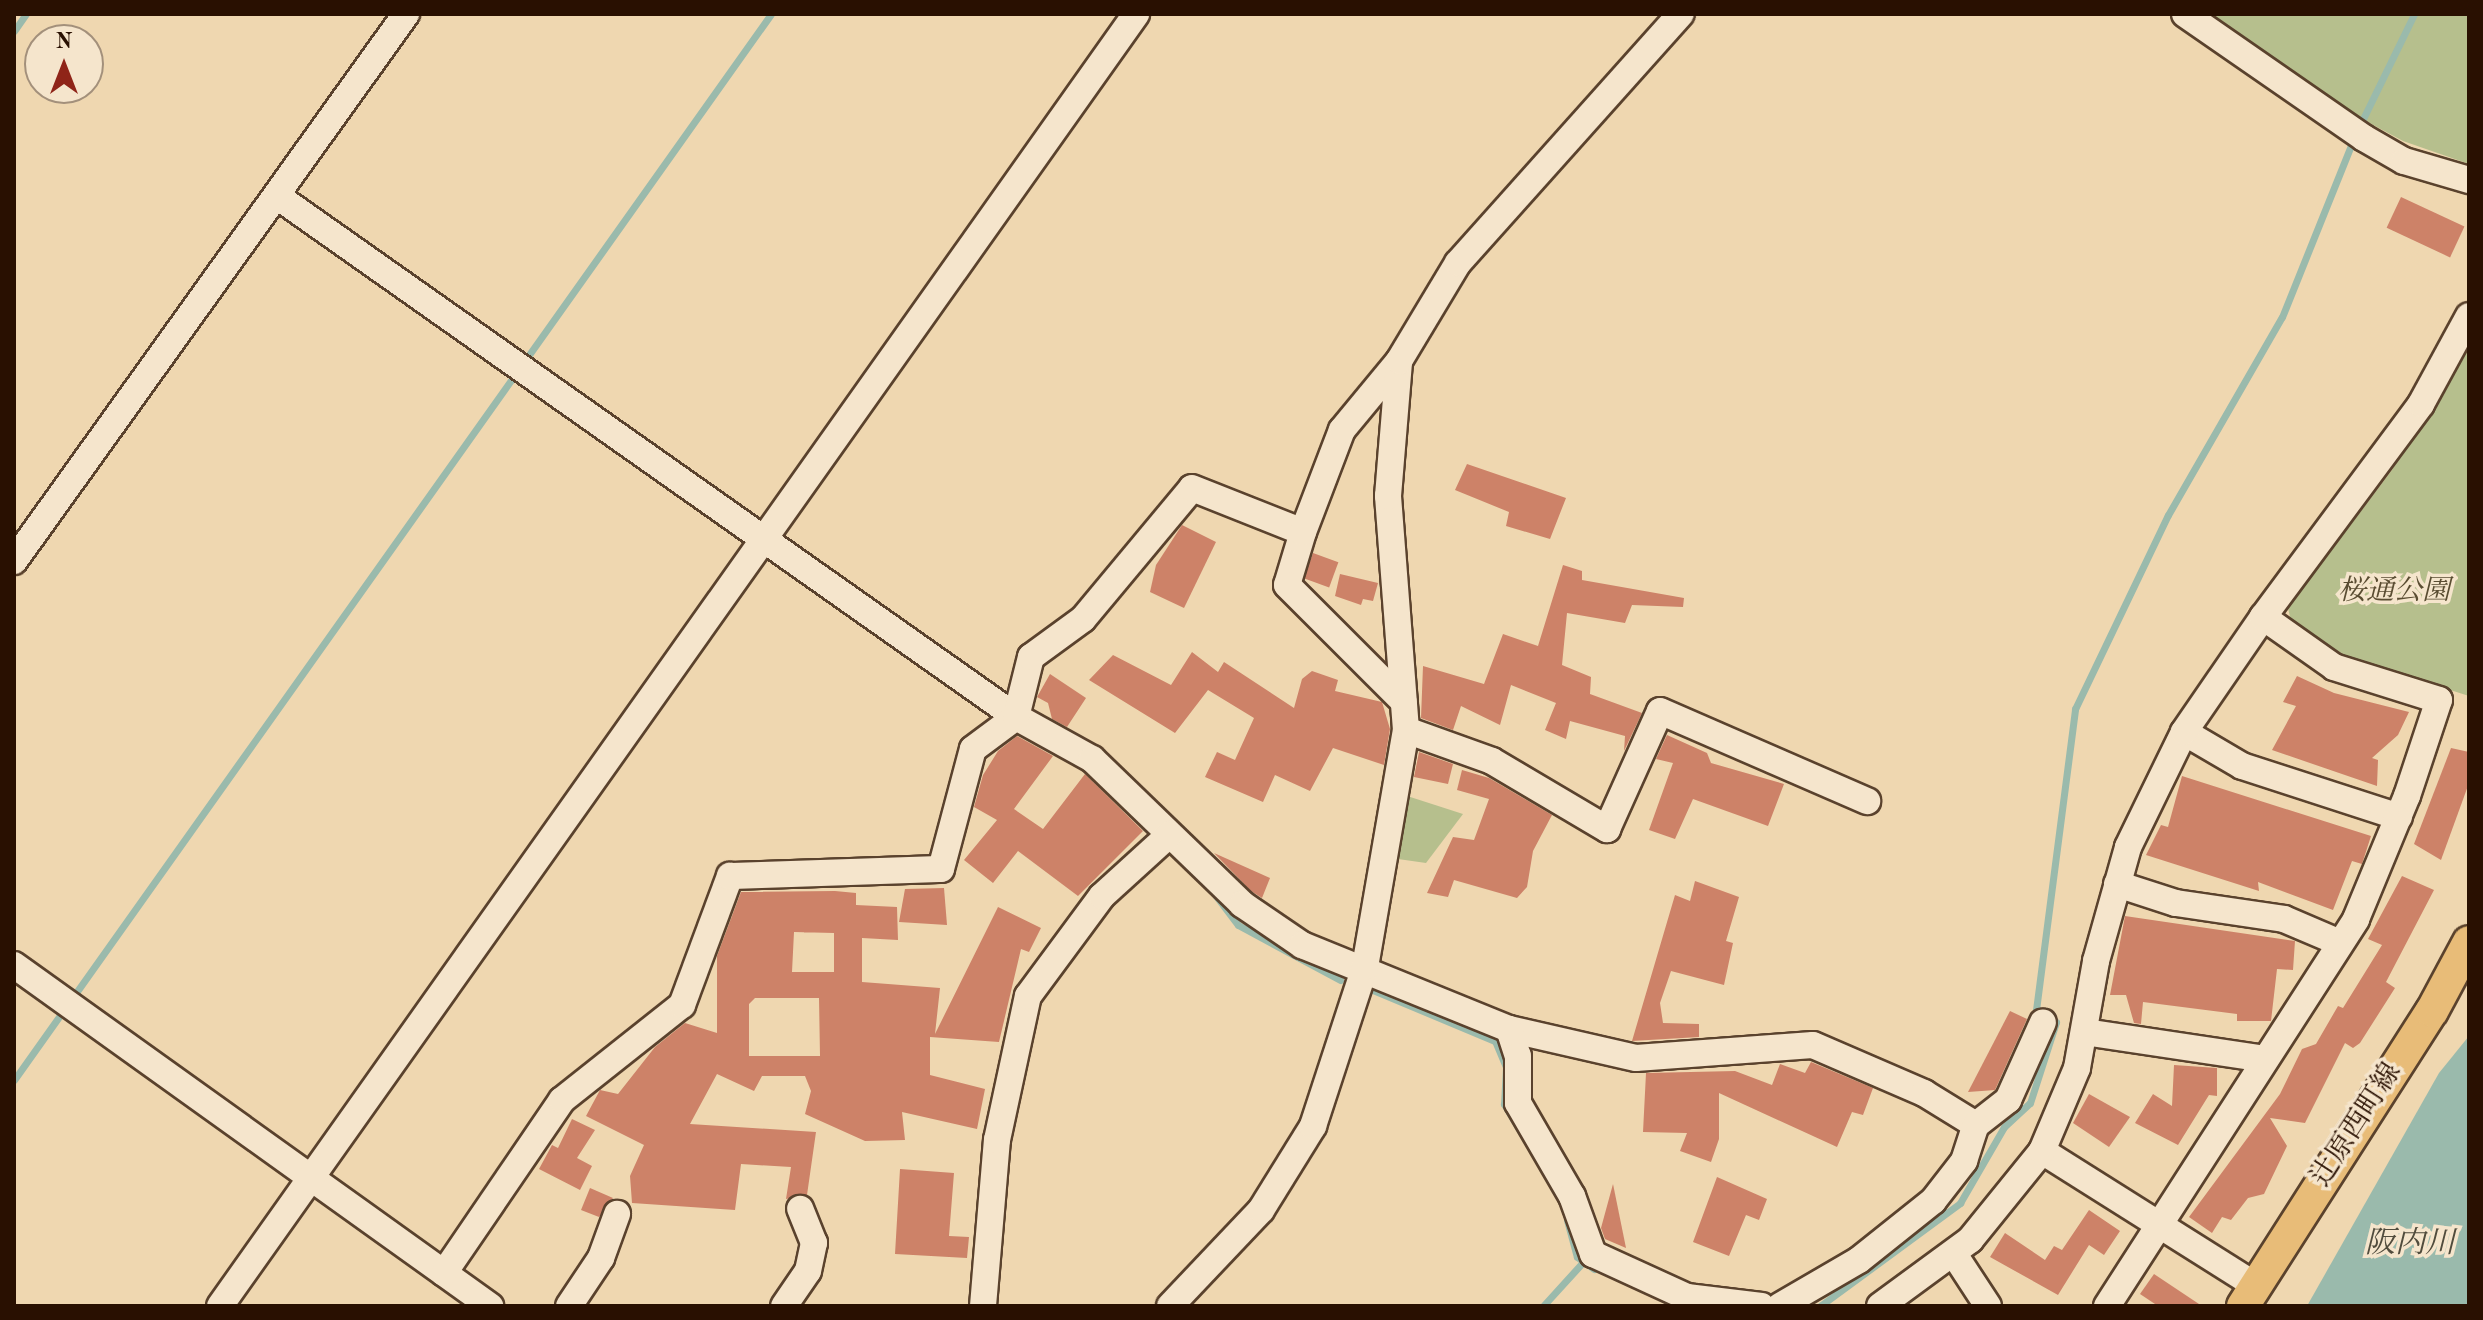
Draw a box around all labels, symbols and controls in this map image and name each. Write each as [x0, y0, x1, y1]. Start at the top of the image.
north arrow [24, 24, 104, 104]
text: N [56, 31, 72, 53]
park label: 桜通公園 [2338, 575, 2450, 609]
street label: 辻原西町線 [2305, 1057, 2409, 1193]
water label: 阪内川 [2365, 1226, 2455, 1262]

